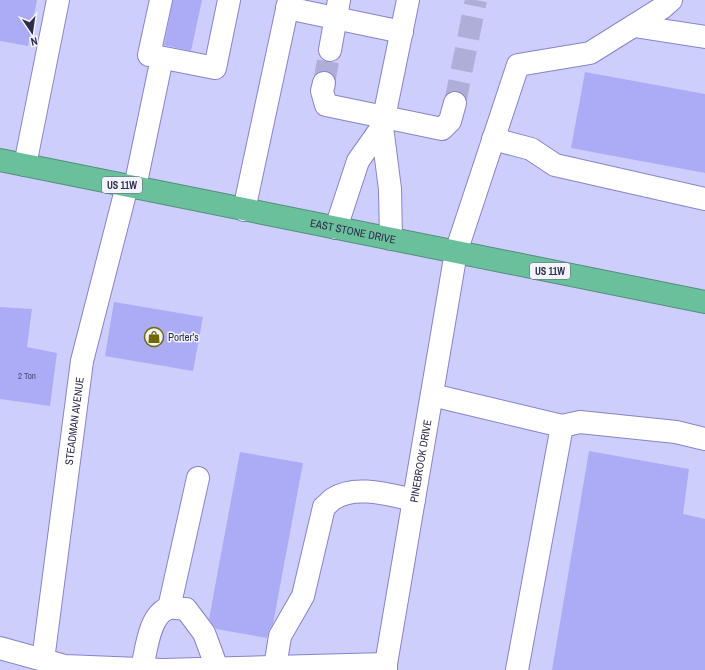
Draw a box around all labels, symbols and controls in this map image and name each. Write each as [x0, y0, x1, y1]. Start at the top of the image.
north arrow [12, 12, 52, 52]
text: N [30, 34, 39, 49]
road number: US 11W [102, 177, 142, 193]
street label: EAST STONE DRIVE [309, 216, 397, 247]
road number: US 11W [530, 263, 570, 279]
shop icon: Porter's [143, 326, 165, 348]
place label: Porter's [168, 330, 199, 344]
house number: 2 Ton [18, 370, 36, 382]
street label: STEADMAN AVENUE [61, 376, 87, 466]
street label: PINEBROOK DRIVE [407, 418, 434, 503]

